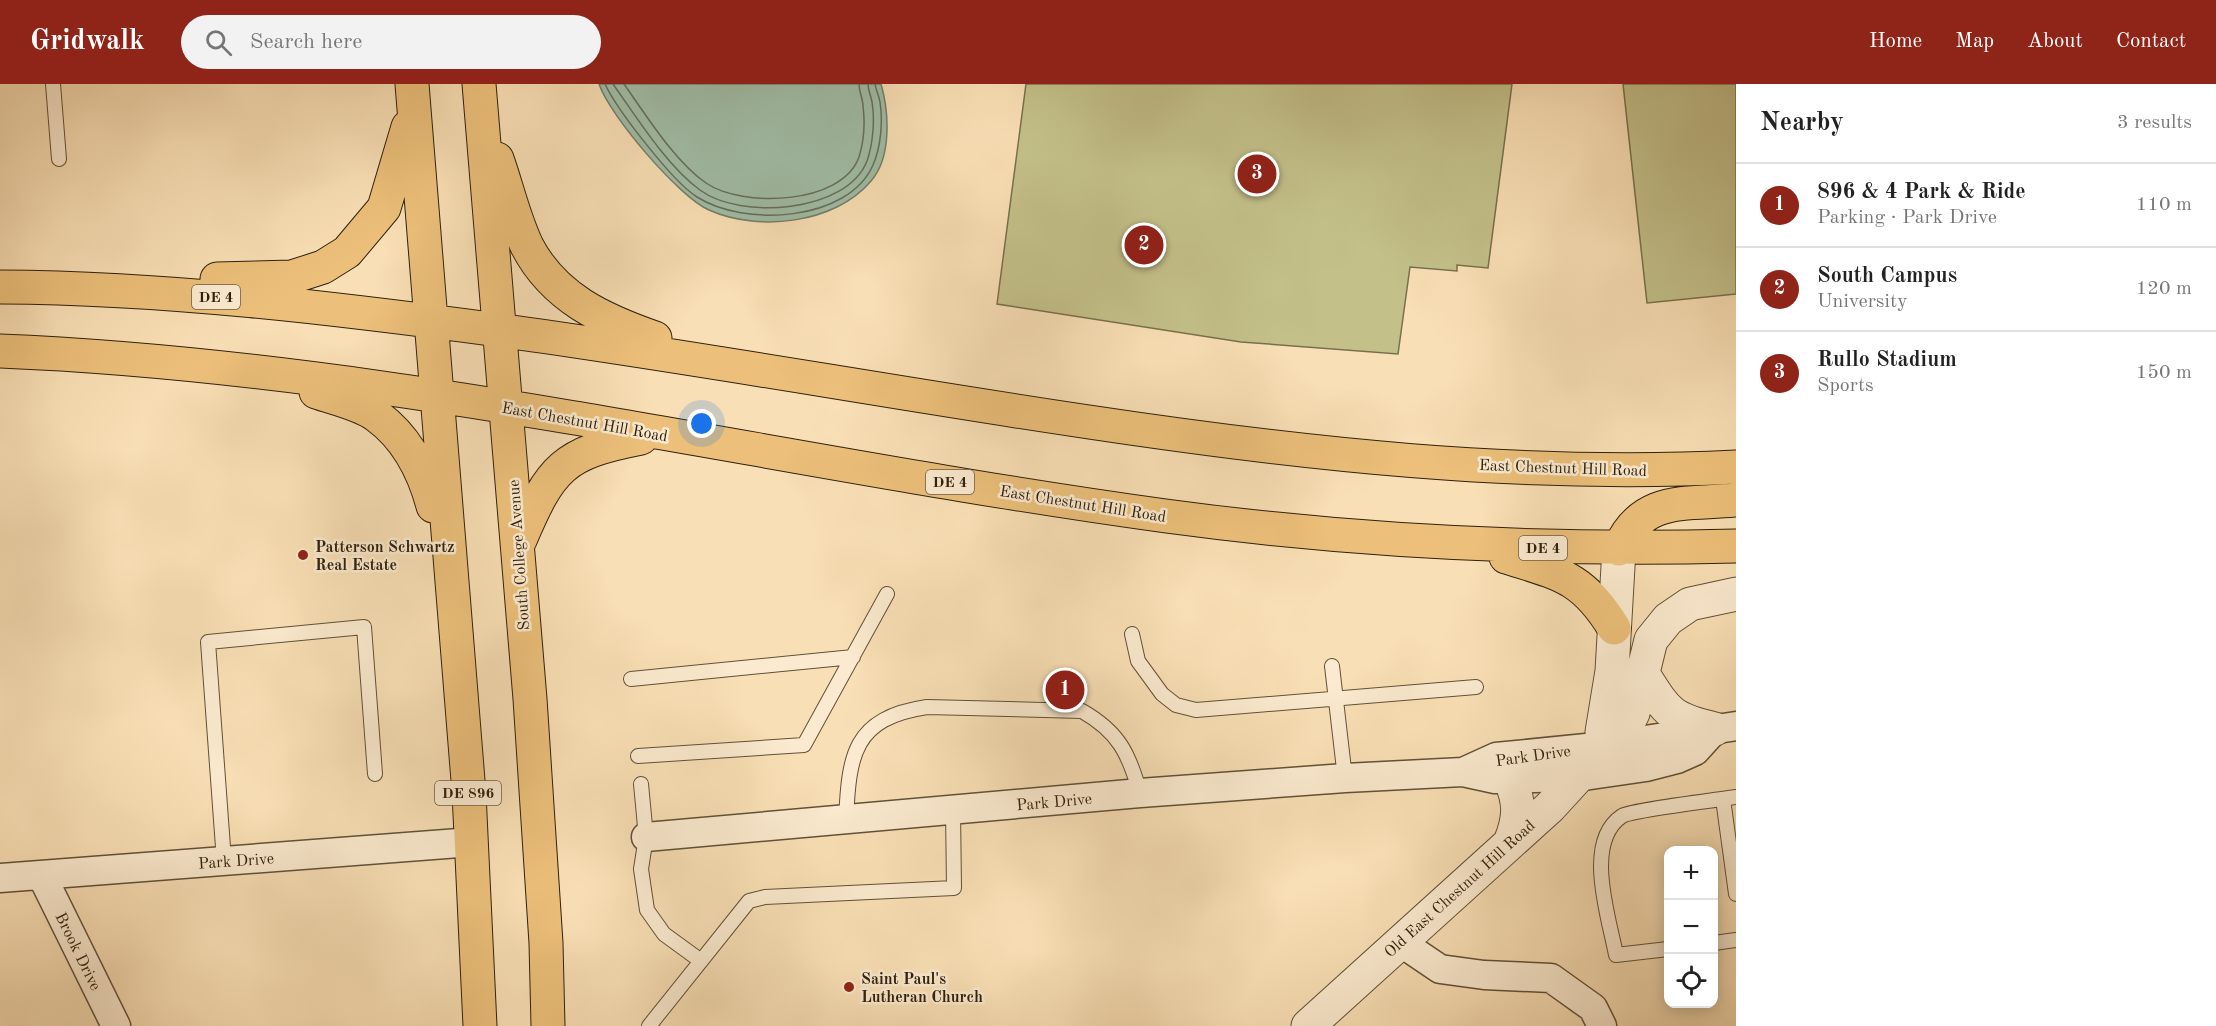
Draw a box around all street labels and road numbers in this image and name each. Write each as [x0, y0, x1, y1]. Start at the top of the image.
road number: DE 4 [192, 285, 240, 309]
street label: East Chestnut Hill Road [500, 400, 669, 445]
street label: East Chestnut Hill Road [1479, 458, 1647, 480]
road number: DE 4 [926, 470, 974, 494]
street label: South College Avenue [507, 479, 533, 631]
street label: East Chestnut Hill Road [998, 484, 1167, 526]
road number: DE 4 [1519, 536, 1567, 560]
street label: Park Drive [1495, 744, 1572, 770]
road number: DE 896 [435, 781, 501, 805]
street label: Park Drive [1016, 792, 1093, 814]
street label: Old East Chestnut Hill Road [1382, 818, 1539, 961]
street label: Park Drive [198, 851, 275, 873]
street label: Brook Drive [51, 910, 103, 993]

